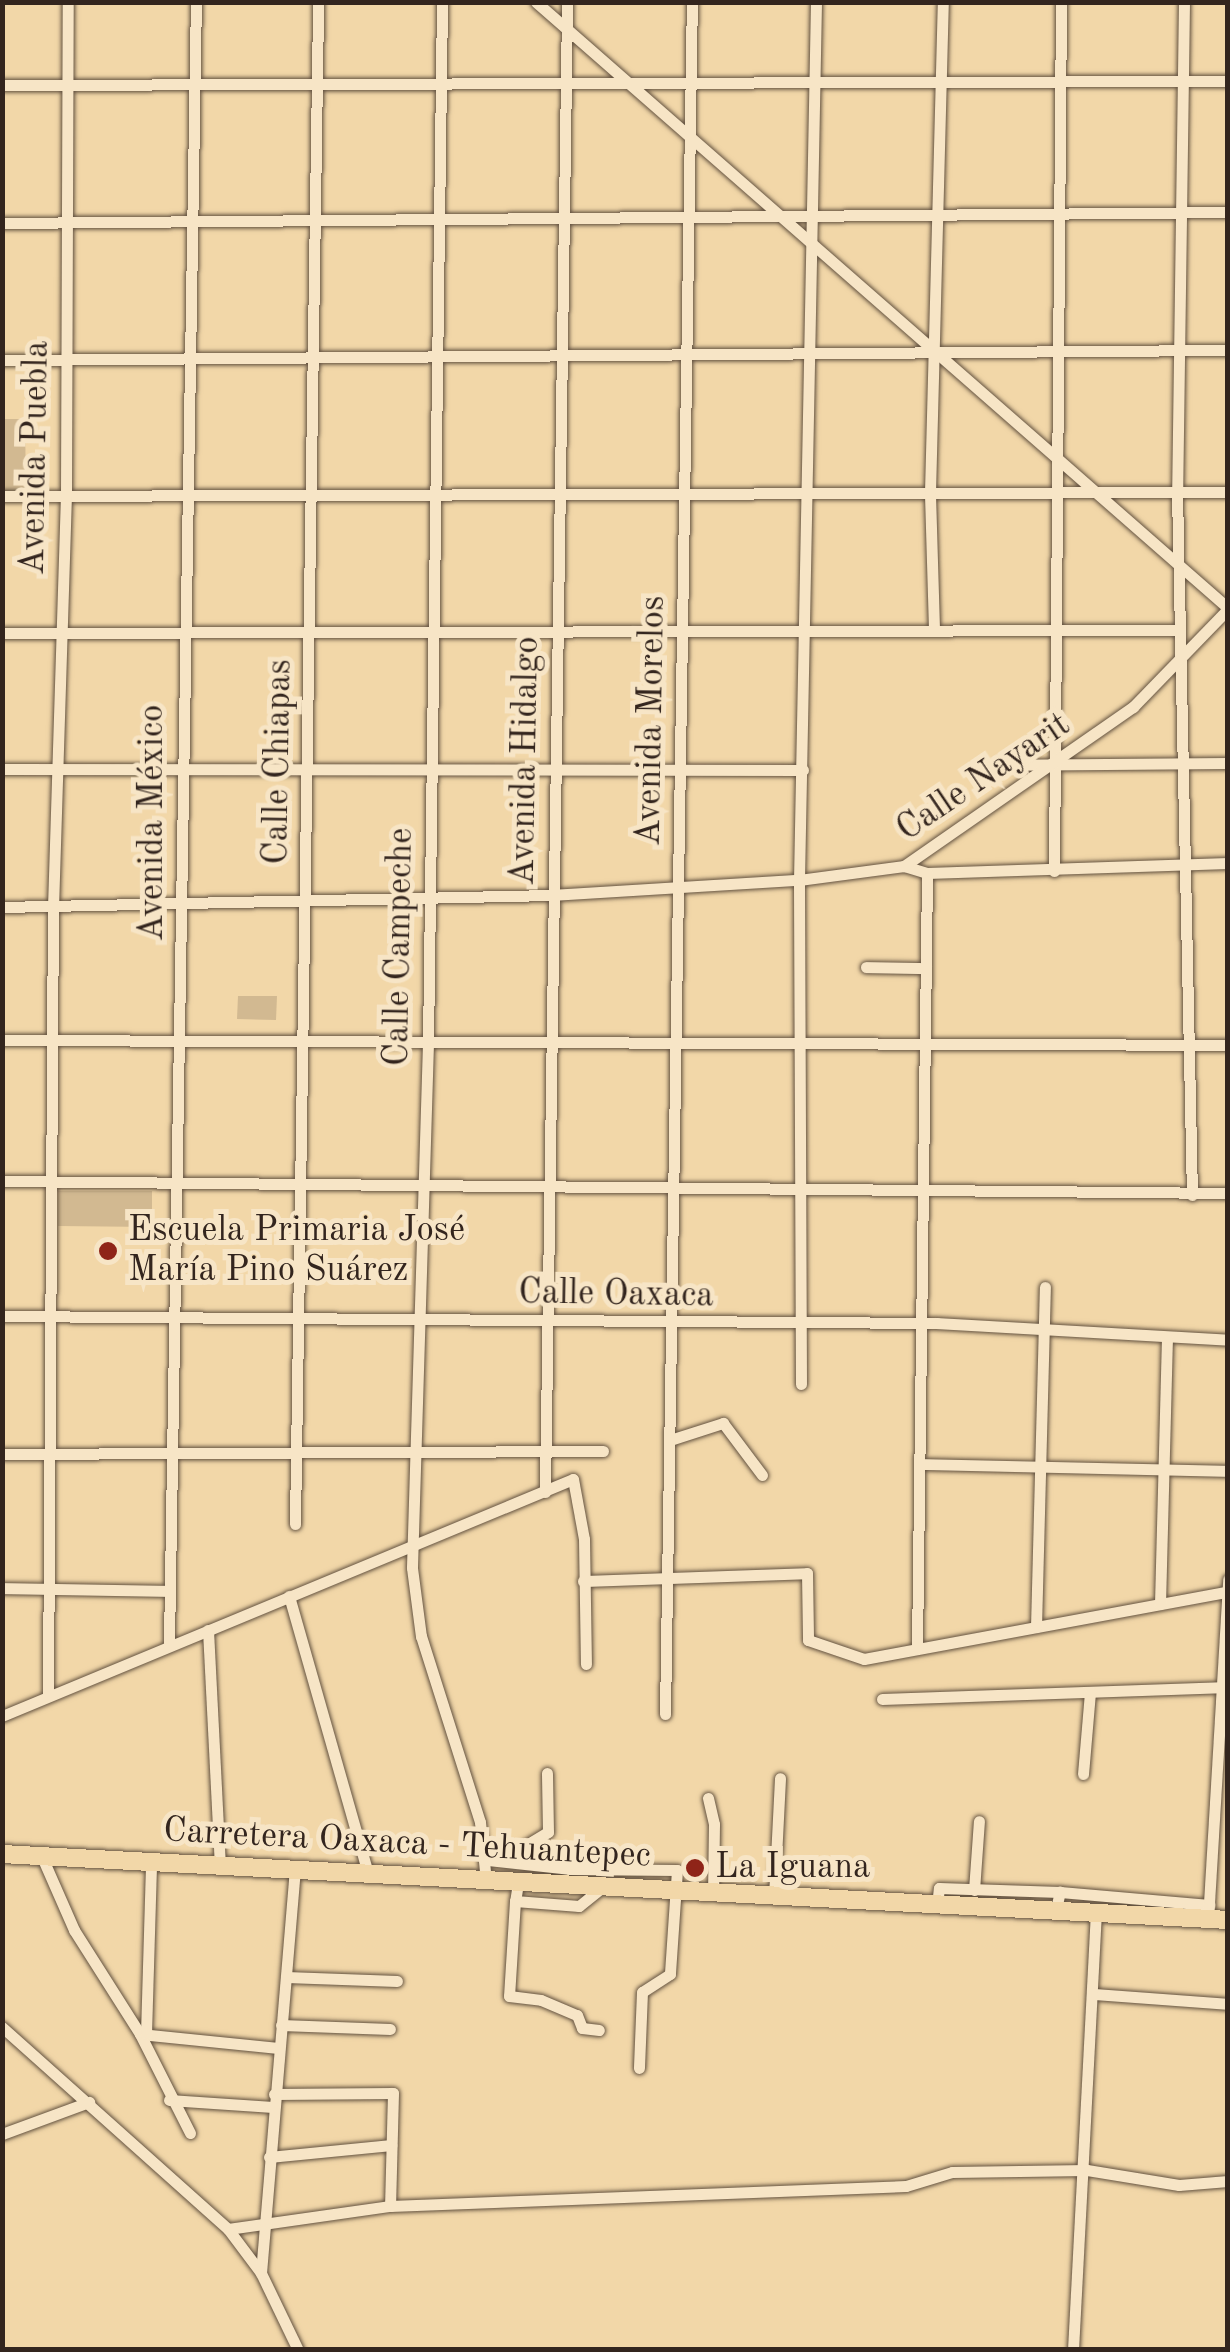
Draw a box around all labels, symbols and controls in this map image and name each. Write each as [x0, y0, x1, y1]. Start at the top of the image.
street label: Avenida Puebla [13, 340, 59, 576]
street label: Avenida Morelos [629, 595, 675, 847]
street label: Avenida Hidalgo [503, 636, 549, 886]
street label: Calle Chiapas [256, 659, 302, 865]
street label: Avenida México [132, 705, 174, 941]
street label: Calle Nayarit [889, 705, 1079, 851]
street label: Calle Campeche [377, 827, 423, 1067]
place label: Escuela Primaria José María Pino Suárez [128, 1210, 465, 1292]
marker: Escuela Primaria José María Pino Suárez [97, 1240, 119, 1262]
street label: Calle Oaxaca [518, 1272, 714, 1318]
street label: Carretera Oaxaca - Tehuantepec [162, 1810, 652, 1878]
place label: La Iguana [715, 1847, 870, 1889]
marker: La Iguana [684, 1857, 706, 1879]

